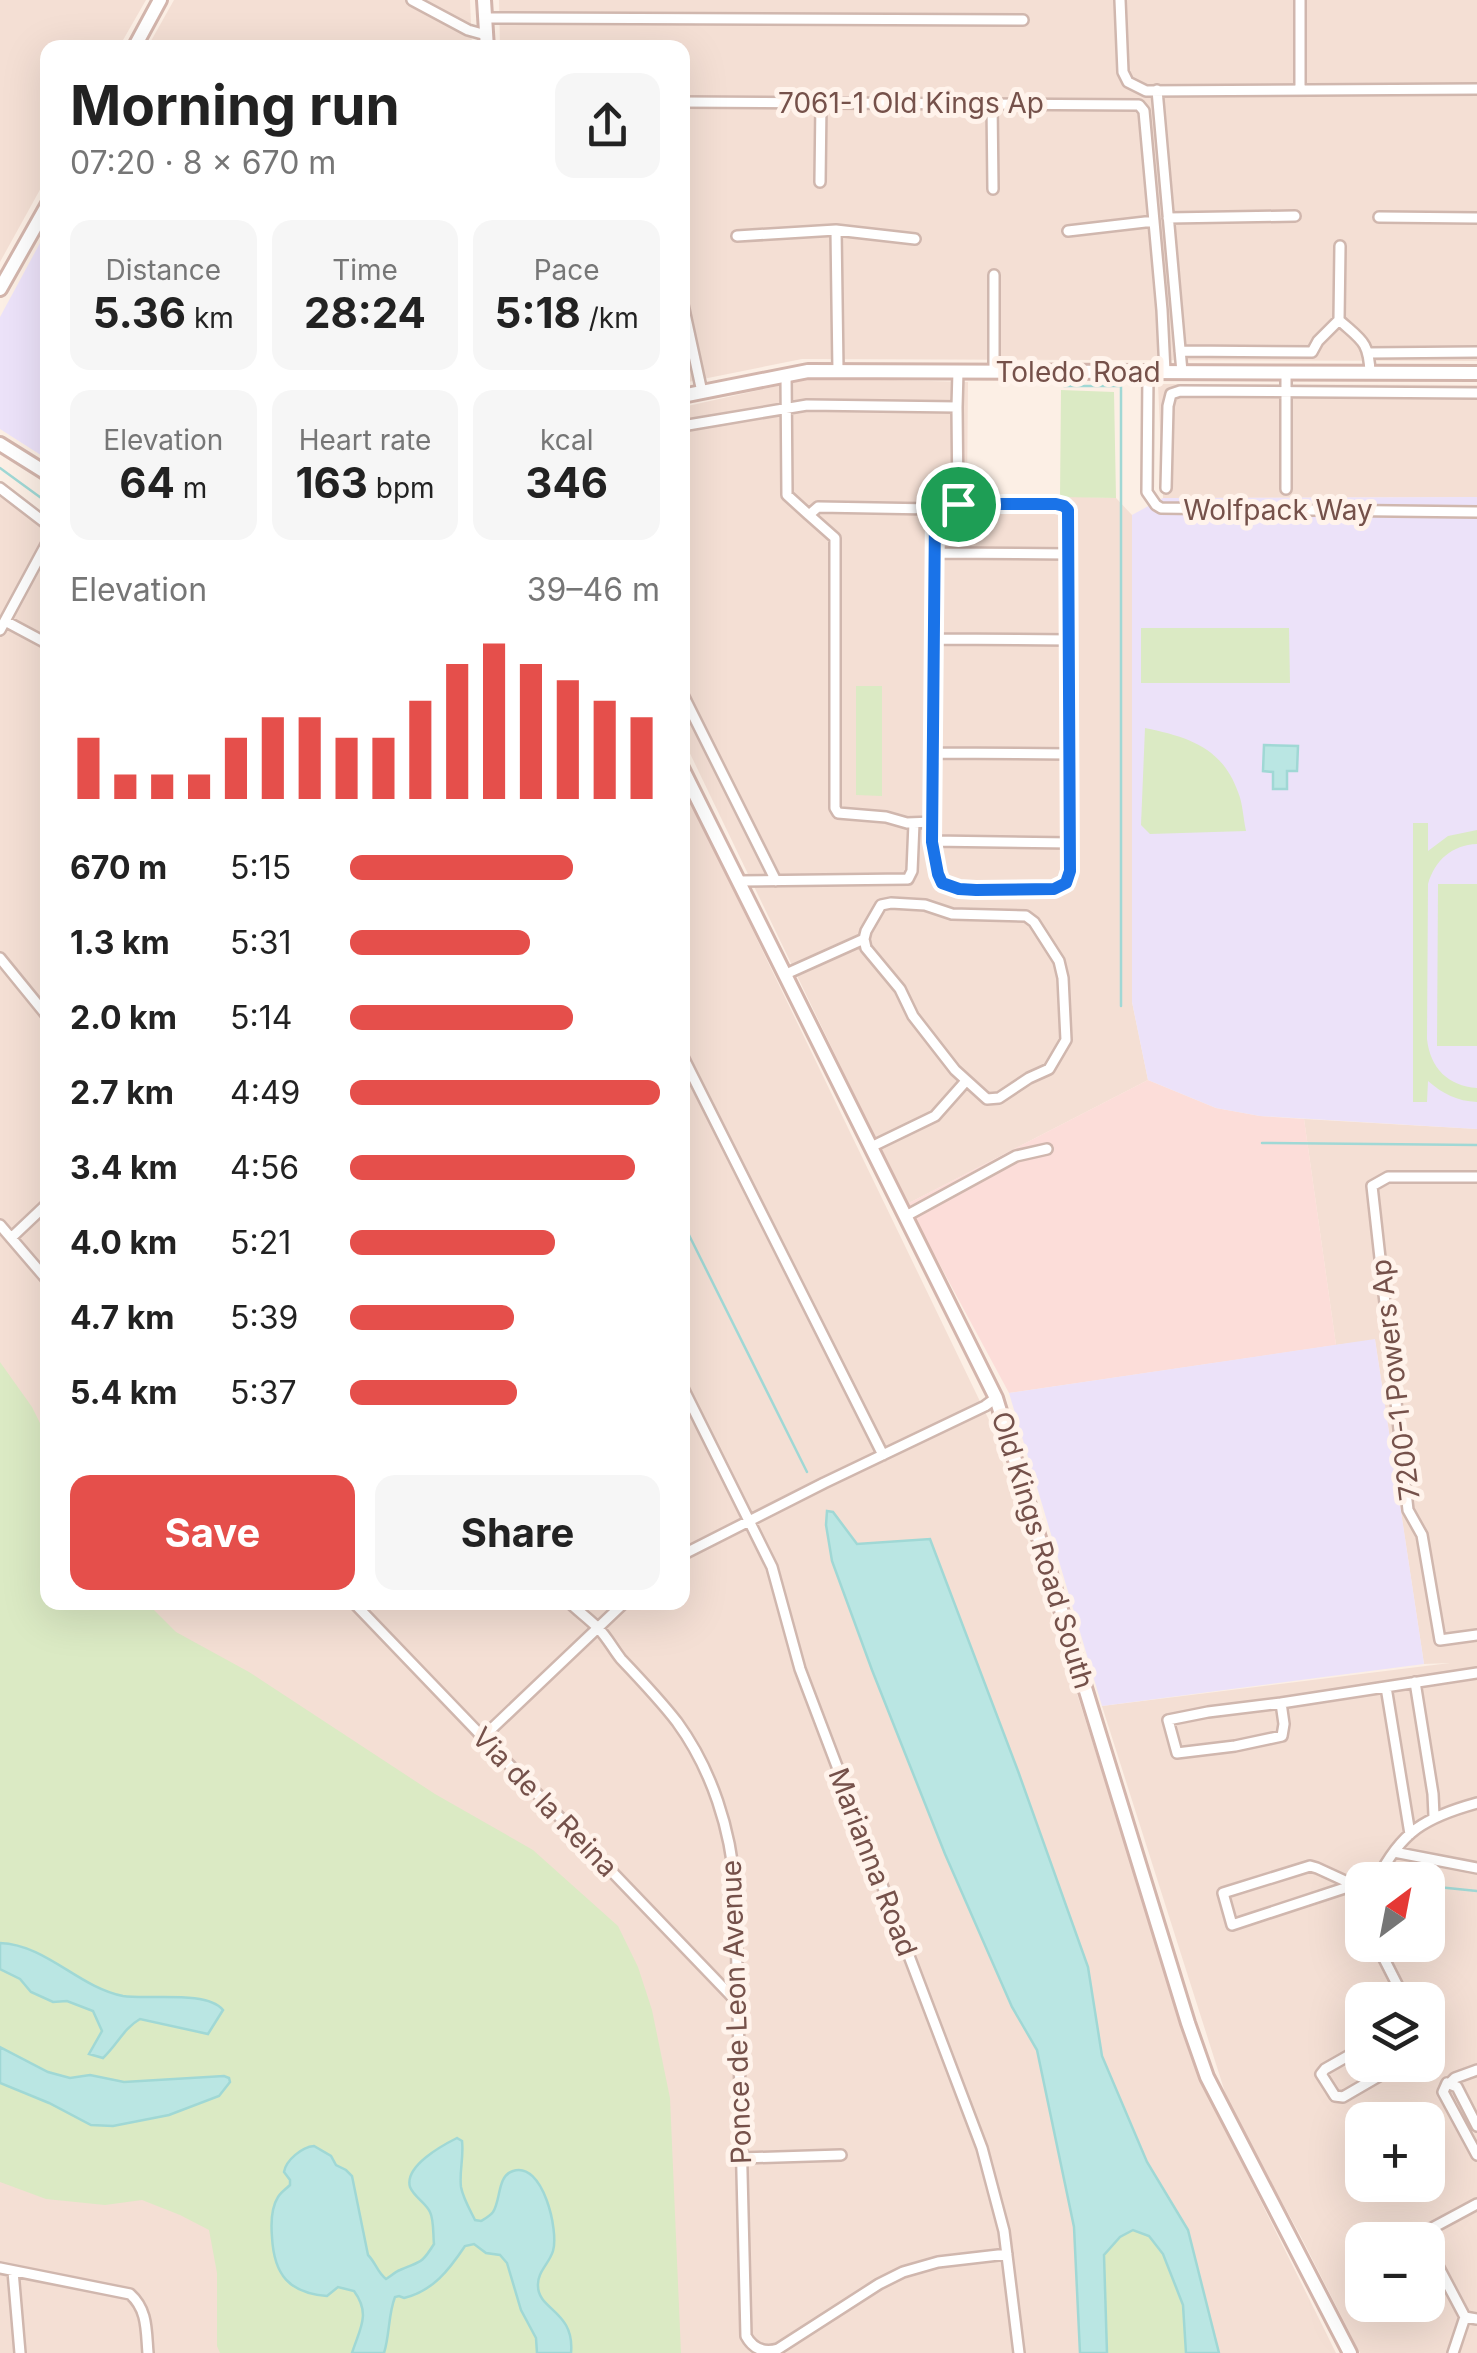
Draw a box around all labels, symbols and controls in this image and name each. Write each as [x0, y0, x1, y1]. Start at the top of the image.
text: Morning run [70, 72, 400, 138]
button: share [555, 73, 660, 178]
street label: 7061-1 Old Kings Ap [778, 86, 1044, 120]
text: 07:20 · 8 × 670 m [70, 143, 336, 182]
text: Distance [106, 253, 221, 287]
text: Time [332, 253, 398, 287]
text: Pace [534, 253, 600, 287]
text: 5.36 [93, 287, 186, 338]
text: 28:24 [304, 287, 426, 338]
text: 5:18 [495, 287, 581, 338]
text: km [186, 301, 234, 335]
text: /km [581, 301, 639, 335]
street label: Toledo Road [995, 355, 1161, 389]
text: Elevation [103, 423, 223, 457]
text: Heart rate [299, 423, 431, 457]
text: kcal [540, 423, 593, 457]
text: 64 [119, 457, 175, 508]
text: 163 [295, 457, 368, 508]
text: 346 [525, 457, 608, 508]
pin [916, 462, 1001, 547]
text: m [175, 471, 207, 505]
text: bpm [368, 471, 435, 505]
icon: arrive [931, 477, 986, 532]
street label: Wolfpack Way [1183, 493, 1373, 527]
text: Elevation [70, 570, 207, 609]
text: 39–46 m [527, 570, 660, 609]
text: 670 m [70, 848, 167, 887]
text: 5:15 [230, 848, 291, 887]
text: 1.3 km [70, 923, 170, 962]
text: 5:31 [230, 923, 291, 962]
text: 2.0 km [70, 998, 177, 1037]
text: 5:14 [230, 998, 292, 1037]
text: 2.7 km [70, 1073, 174, 1112]
text: 4:49 [230, 1073, 300, 1112]
text: 3.4 km [70, 1148, 178, 1187]
text: 4:56 [230, 1148, 299, 1187]
text: 4.0 km [70, 1223, 177, 1262]
text: 5:21 [230, 1223, 291, 1262]
street label: 7200-1 Powers Ap [1363, 1257, 1427, 1503]
text: 4.7 km [70, 1298, 174, 1337]
text: 5:39 [230, 1298, 298, 1337]
text: 5.4 km [70, 1373, 177, 1412]
text: 5:37 [230, 1373, 297, 1412]
street label: Old Kings Road South [985, 1407, 1101, 1693]
button: Save [70, 1475, 355, 1590]
button: Share [375, 1475, 660, 1590]
street label: Via de la Reina [465, 1720, 625, 1884]
street label: Marianna Road [822, 1763, 924, 1961]
street label: Ponce de Leon Avenue [714, 1859, 758, 2165]
north arrow [1345, 1862, 1445, 1962]
map controls [1345, 1862, 1445, 2322]
button: layers [1345, 1982, 1445, 2082]
button: + [1345, 2102, 1445, 2202]
button: − [1345, 2222, 1445, 2322]

